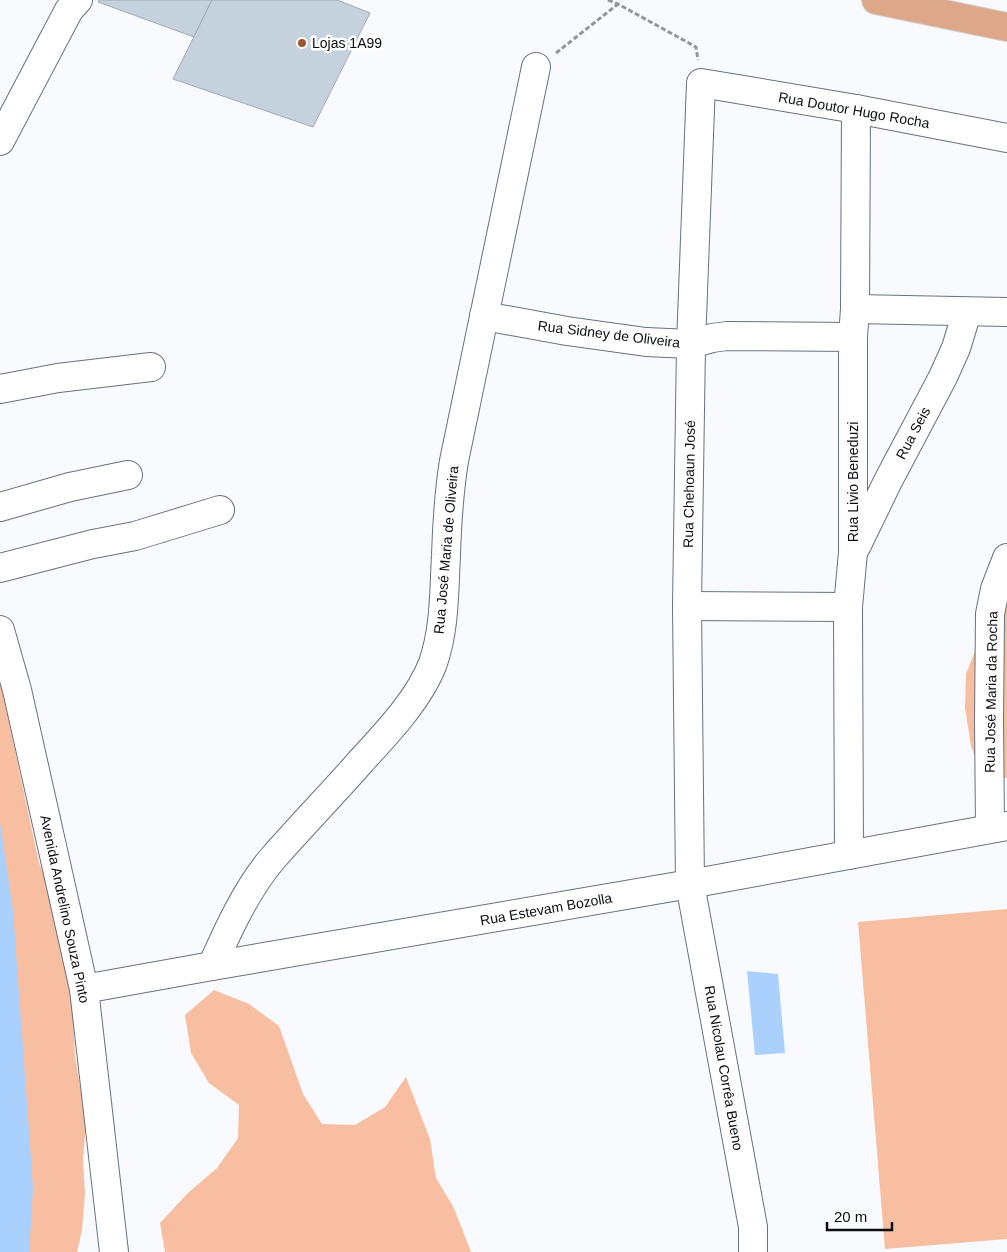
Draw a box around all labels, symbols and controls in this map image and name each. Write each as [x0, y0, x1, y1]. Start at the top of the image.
place label: Lojas 1A99 [312, 35, 382, 51]
marker: Lojas 1A99 [296, 37, 308, 49]
street label: Rua Doutor Hugo Rocha [777, 89, 931, 131]
street label: Rua Sidney de Oliveira [537, 317, 681, 351]
street label: Rua Seis [893, 404, 933, 462]
street label: Rua Chehoaun José [680, 420, 698, 548]
street label: Rua Livio Beneduzi [845, 422, 861, 542]
street label: Rua José Maria de Oliveira [431, 465, 461, 635]
street label: Rua José Maria da Rocha [982, 611, 1000, 773]
street label: Avenida Andrelino Souza Pinto [37, 813, 93, 1005]
street label: Rua Estevam Bozolla [479, 889, 614, 928]
street label: Rua Nicolau Corrêa Bueno [702, 984, 746, 1152]
scale bar [827, 1200, 892, 1232]
text: 20 m [834, 1208, 867, 1225]

